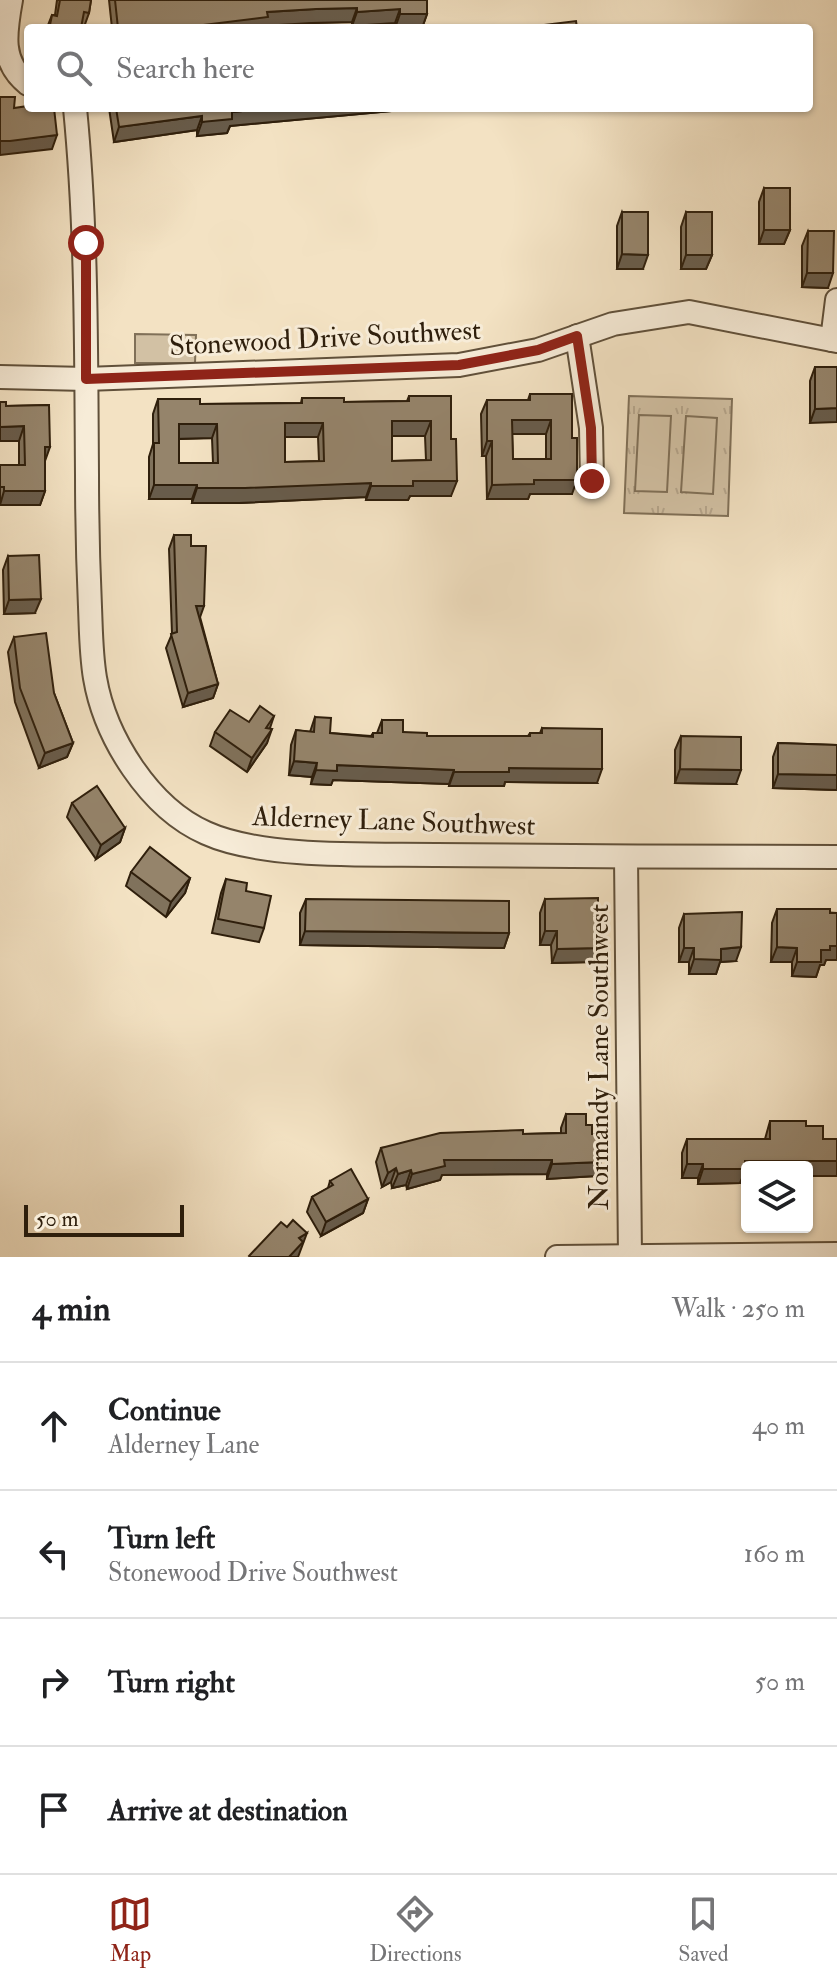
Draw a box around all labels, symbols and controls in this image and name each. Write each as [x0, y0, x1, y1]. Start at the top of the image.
search box [24, 24, 813, 112]
icon: search [52, 46, 96, 90]
text: Search here [116, 50, 255, 87]
route start [68, 225, 104, 261]
street label: Stonewood Drive Southwest [168, 313, 482, 364]
route end [574, 463, 610, 499]
street label: Alderney Lane Southwest [251, 799, 536, 844]
street label: Normandy Lane Southwest [582, 904, 617, 1210]
map controls [741, 1161, 813, 1233]
button: layers [741, 1161, 813, 1233]
scale bar [24, 1201, 184, 1237]
text: 50 m [36, 1205, 78, 1233]
text: 4 min [32, 1288, 110, 1331]
text: Walk · 250 m [672, 1293, 805, 1325]
text: Continue [108, 1392, 221, 1429]
icon: ahead [32, 1404, 76, 1448]
text: 40 m [752, 1410, 805, 1442]
text: Alderney Lane [108, 1429, 259, 1461]
text: Turn left [108, 1520, 215, 1557]
icon: left [32, 1532, 76, 1576]
text: 160 m [744, 1538, 805, 1570]
text: Stonewood Drive Southwest [108, 1557, 398, 1589]
icon: right [32, 1660, 76, 1704]
text: Turn right [108, 1664, 235, 1701]
text: 50 m [755, 1666, 805, 1698]
icon: arrive [32, 1788, 76, 1832]
text: Arrive at destination [108, 1792, 348, 1829]
tab: Map [108, 1892, 152, 1968]
tab: Directions [369, 1892, 462, 1968]
tab: Saved [678, 1892, 729, 1968]

